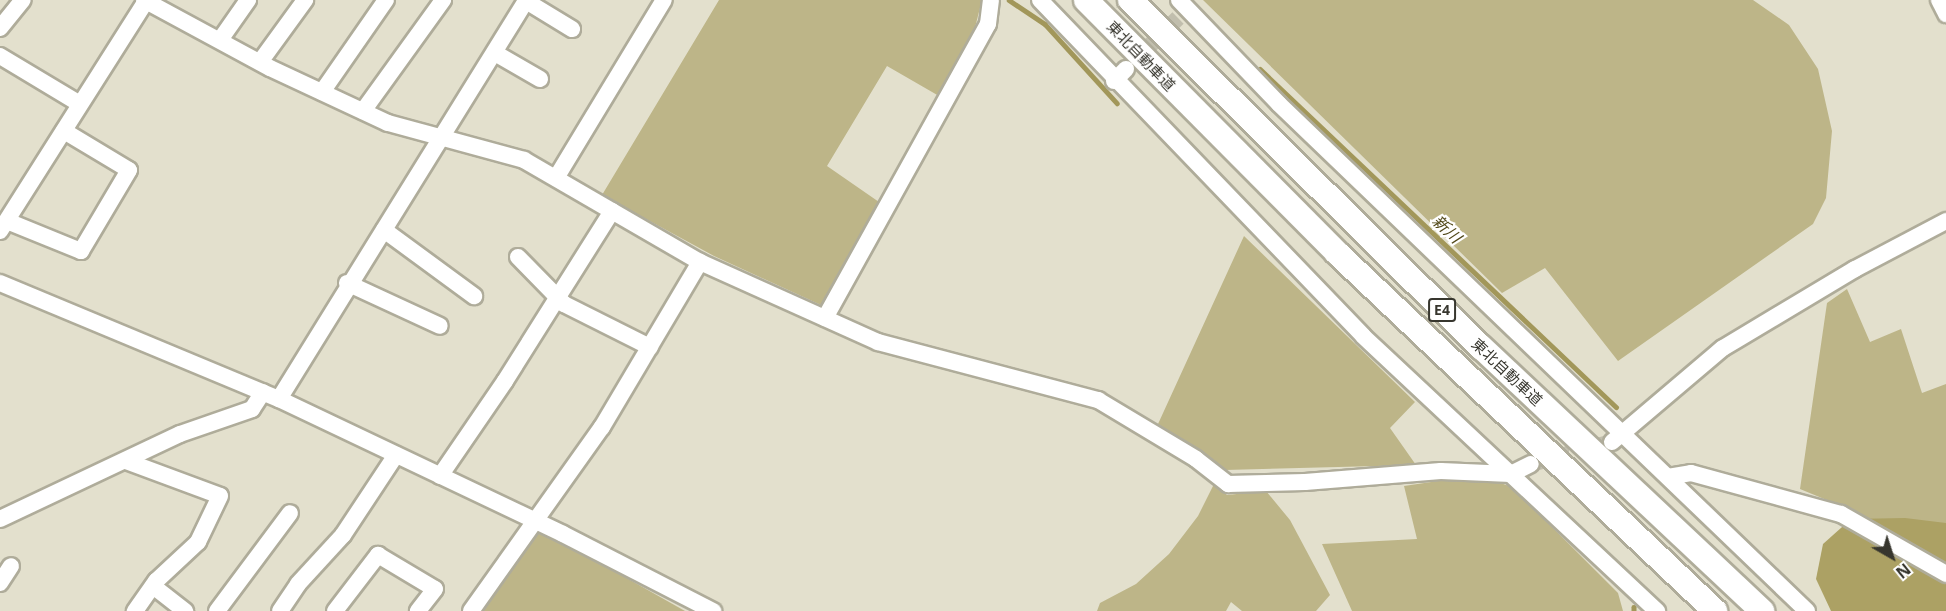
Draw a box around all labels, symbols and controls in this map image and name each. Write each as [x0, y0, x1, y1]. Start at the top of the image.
street label: 東北自動車道 [1103, 17, 1179, 95]
water label: 新川 [1429, 211, 1465, 247]
road number: E4 [1427, 299, 1457, 321]
street label: 東北自動車道 [1468, 335, 1546, 409]
north arrow [1862, 527, 1922, 587]
text: N [1891, 558, 1915, 584]

